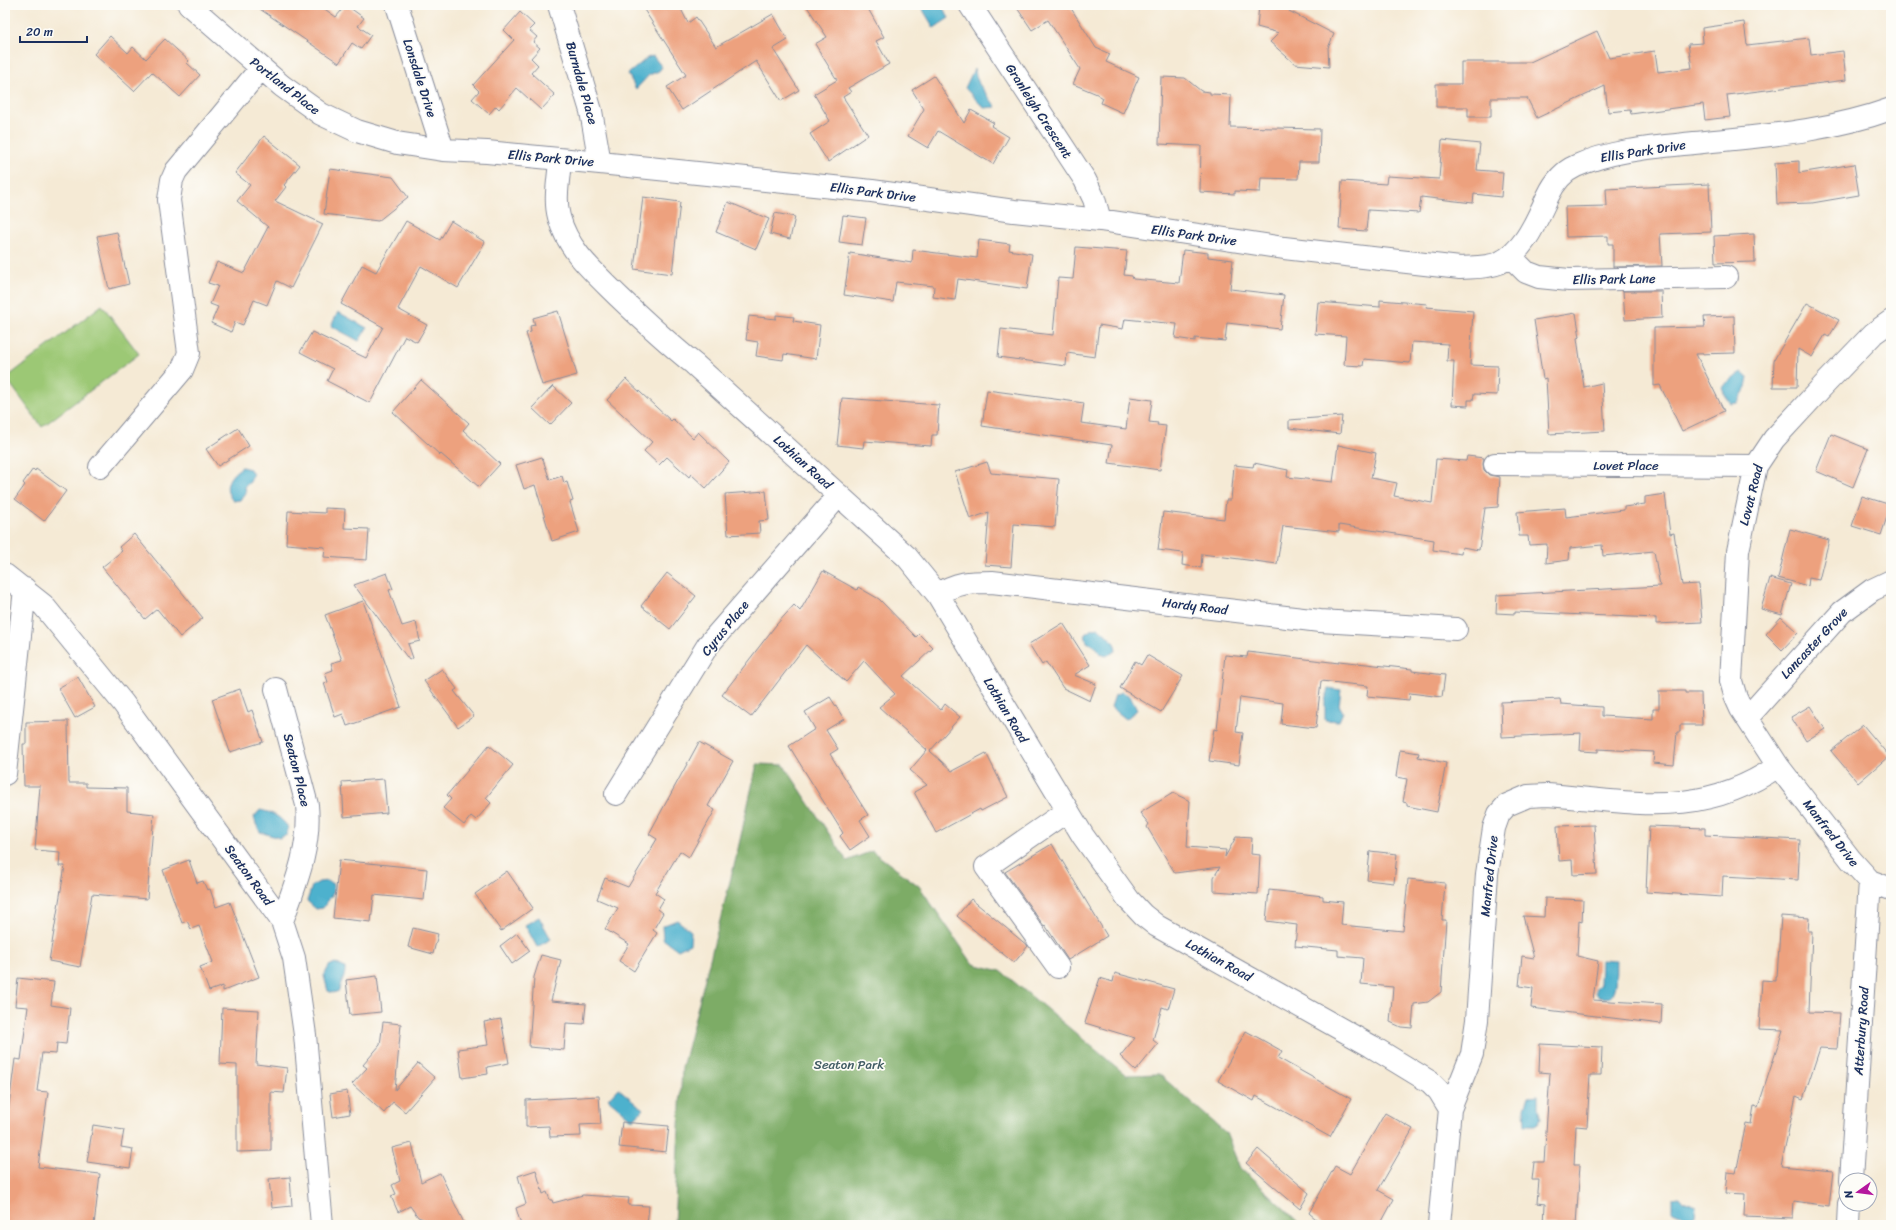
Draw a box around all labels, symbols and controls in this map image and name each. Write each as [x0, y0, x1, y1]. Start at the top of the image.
scale bar [20, 18, 87, 44]
text: 20 m [26, 21, 53, 43]
street label: Lonsdale Drive [396, 36, 444, 121]
street label: Burndale Place [559, 39, 605, 128]
street label: Portland Place [245, 51, 326, 121]
street label: Granleigh Crescent [999, 59, 1079, 164]
street label: Ellis Park Drive [1599, 133, 1688, 169]
street label: Ellis Park Drive [507, 143, 595, 173]
street label: Ellis Park Drive [829, 175, 918, 209]
street label: Ellis Park Drive [1150, 218, 1239, 252]
street label: Ellis Park Lane [1572, 267, 1656, 291]
street label: Lothian Road [768, 429, 839, 496]
street label: Lovet Place [1593, 454, 1659, 477]
street label: Lovat Road [1732, 461, 1770, 528]
street label: Hardy Road [1161, 591, 1230, 622]
street label: Cyrus Place [695, 595, 755, 661]
street label: Lancaster Grove [1774, 602, 1854, 684]
street label: Lothian Road [977, 673, 1035, 748]
street label: Seaton Place [277, 731, 317, 810]
street label: Manfred Drive [1797, 794, 1865, 872]
street label: Manfred Drive [1473, 834, 1505, 918]
street label: Seaton Road [219, 839, 280, 912]
street label: Lothian Road [1181, 932, 1258, 988]
street label: Atterbury Road [1846, 985, 1876, 1077]
park label: Seaton Park [814, 1053, 884, 1076]
north arrow [1838, 1172, 1878, 1212]
text: N [1839, 1188, 1859, 1201]

